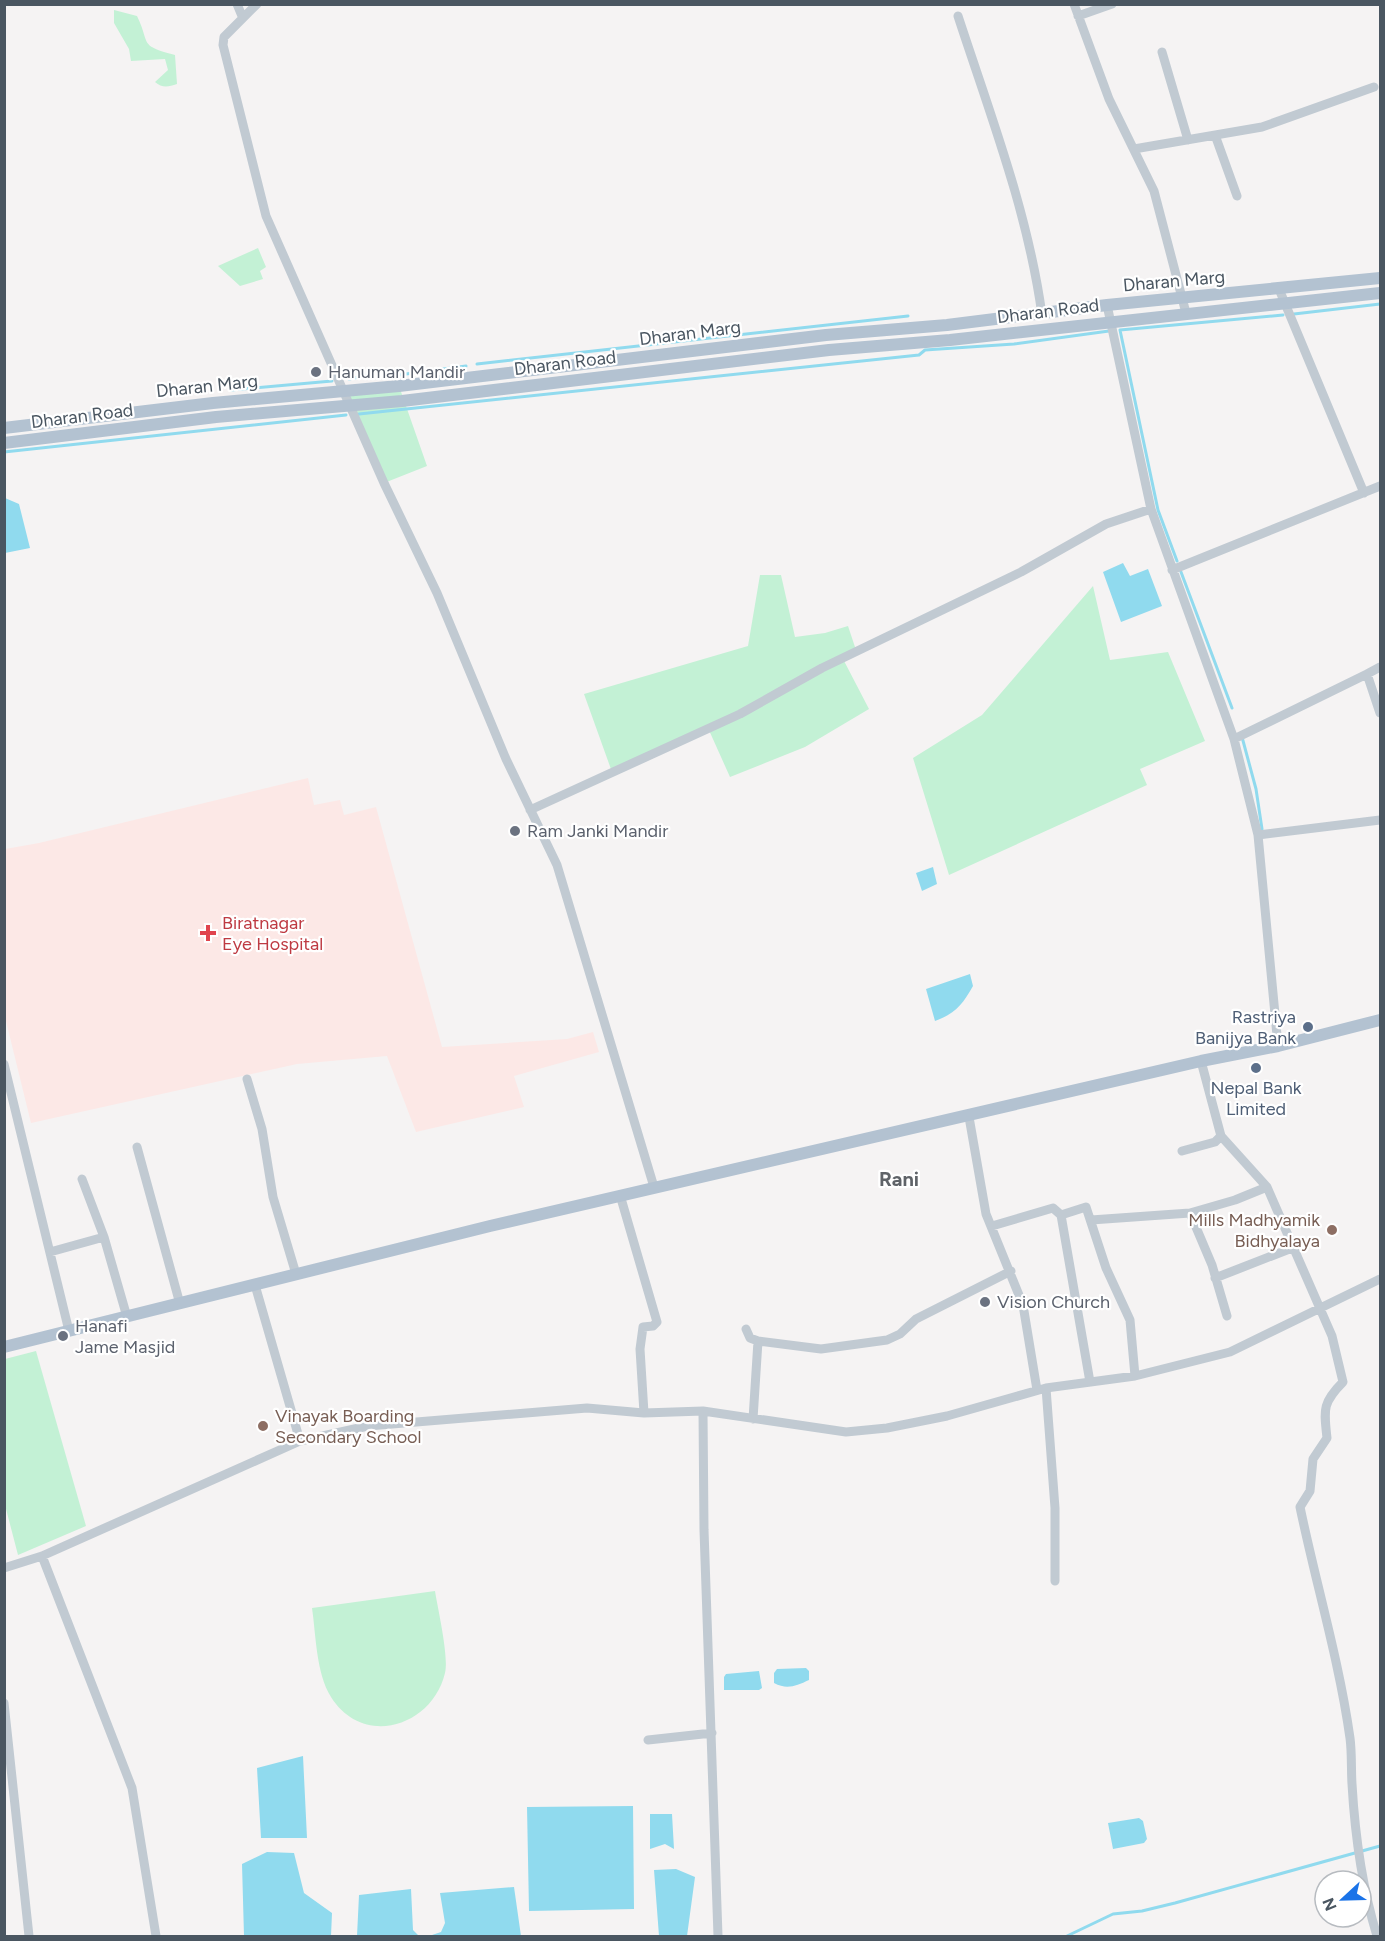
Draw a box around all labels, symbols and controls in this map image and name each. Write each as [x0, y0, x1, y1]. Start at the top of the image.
street label: Dharan Marg [1122, 266, 1226, 296]
street label: Dharan Road [996, 294, 1100, 328]
street label: Dharan Marg [638, 316, 742, 350]
street label: Dharan Road [513, 346, 617, 380]
place label: Hanuman Mandir [328, 361, 465, 383]
marker: Hanuman Mandir [309, 365, 323, 379]
street label: Dharan Marg [155, 370, 259, 402]
street label: Dharan Road [30, 399, 134, 433]
place label: Ram Janki Mandir [527, 820, 668, 842]
marker: Ram Janki Mandir [508, 824, 522, 838]
place label: Biratnagar Eye Hospital [222, 912, 323, 955]
marker: Biratnagar Eye Hospital [199, 924, 217, 942]
place label: Rastriya Banijya Bank [1195, 1006, 1296, 1049]
marker: Rastriya Banijya Bank [1301, 1020, 1315, 1034]
marker: Nepal Bank Limited [1249, 1061, 1263, 1075]
place label: Nepal Bank Limited [1211, 1077, 1302, 1120]
district label: Rani [879, 1167, 919, 1191]
place label: Mills Madhyamik Bidhyalaya [1188, 1209, 1320, 1252]
marker: Mills Madhyamik Bidhyalaya [1325, 1223, 1339, 1237]
place label: Vision Church [997, 1291, 1110, 1313]
marker: Vision Church [978, 1295, 992, 1309]
place label: Hanafi Jame Masjid [75, 1315, 175, 1358]
marker: Hanafi Jame Masjid [56, 1329, 70, 1343]
place label: Vinayak Boarding Secondary School [275, 1405, 422, 1448]
marker: Vinayak Boarding Secondary School [256, 1419, 270, 1433]
north arrow [1313, 1869, 1373, 1929]
text: N [1318, 1895, 1341, 1914]

